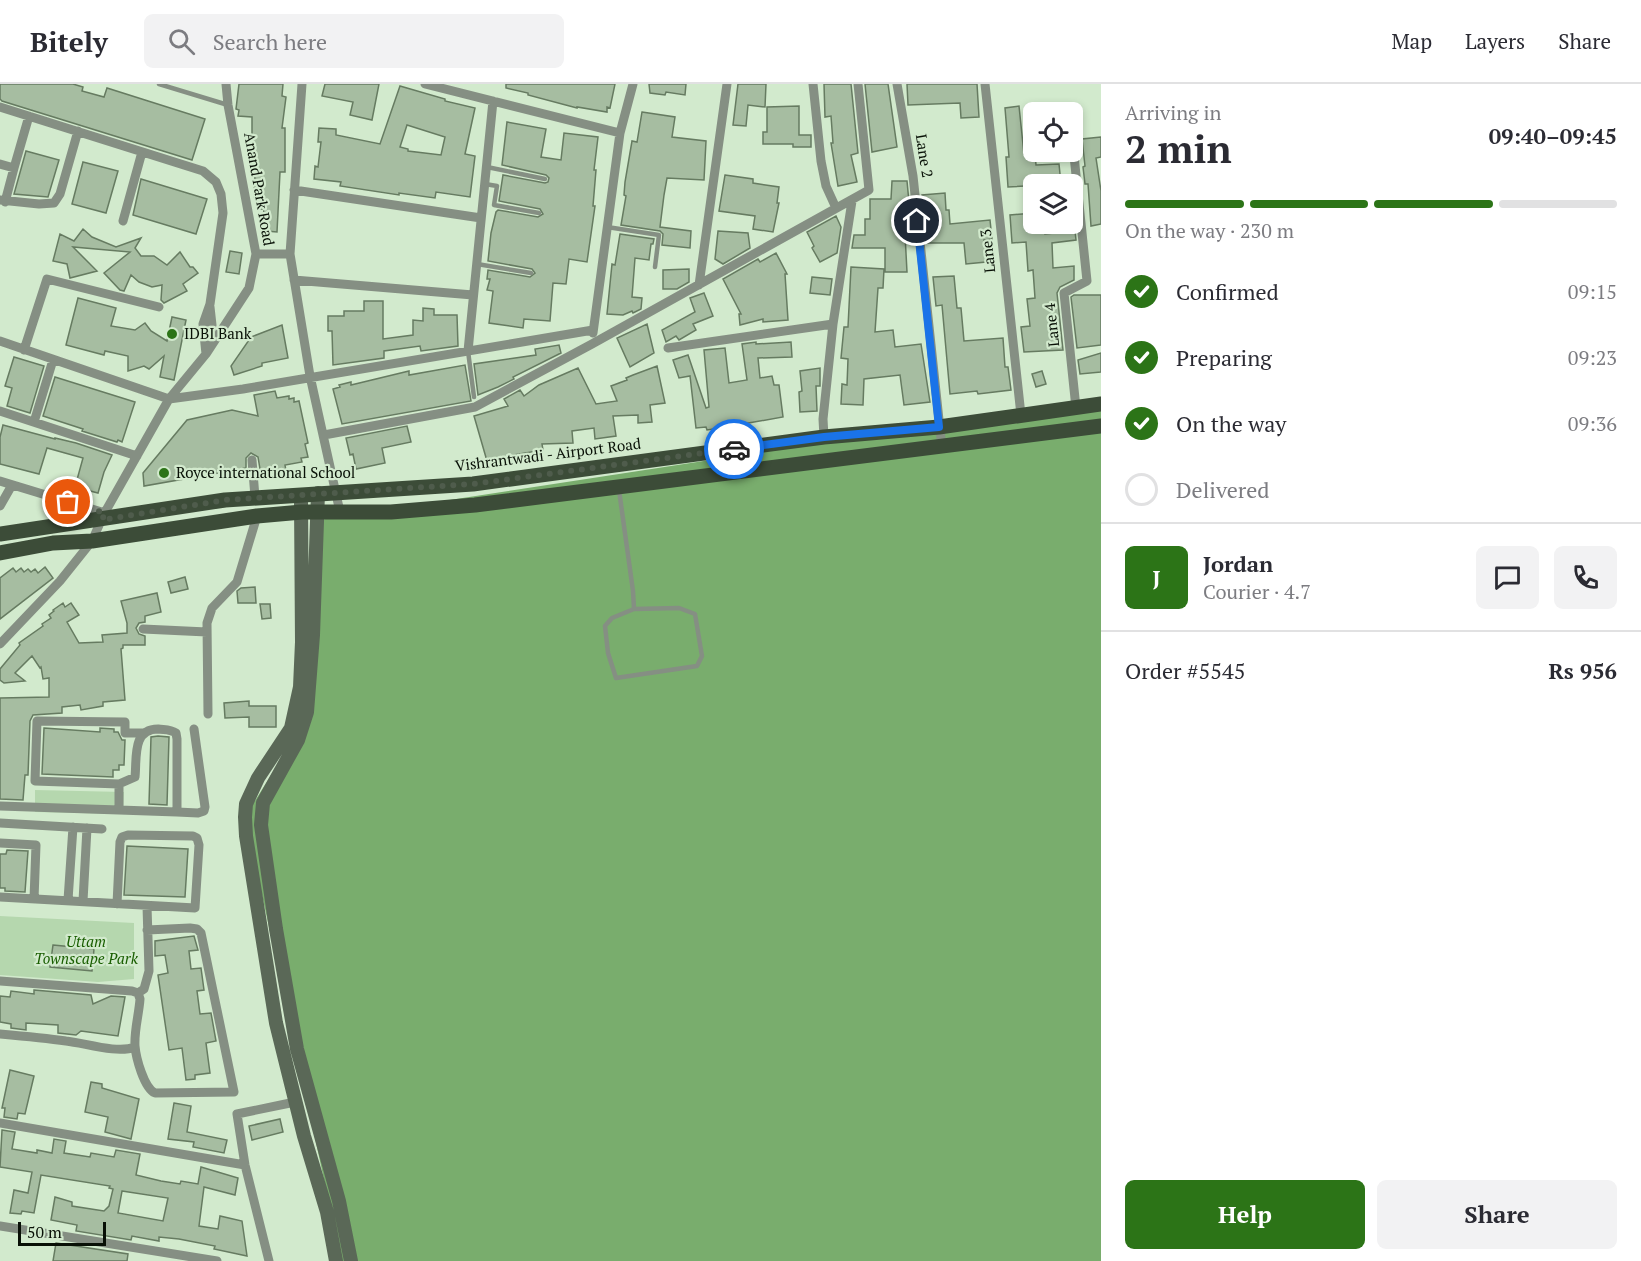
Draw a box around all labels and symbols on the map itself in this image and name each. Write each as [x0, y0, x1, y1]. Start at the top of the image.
street label: Anand Park Road [240, 131, 280, 247]
street label: Lane 2 [912, 133, 938, 179]
pin [891, 195, 942, 246]
street label: Lane 3 [975, 228, 999, 274]
street label: Lane 4 [1039, 302, 1063, 348]
place label: IDBI Bank [184, 323, 252, 343]
marker: IDBI Bank [165, 327, 179, 341]
courier [704, 419, 764, 479]
street label: Vishrantwadi - Airport Road [454, 433, 642, 475]
place label: Royce international School [176, 462, 355, 482]
marker: Royce international School [157, 466, 171, 480]
pin [42, 476, 93, 527]
park label: Uttam Townscape Park [34, 931, 139, 968]
scale bar [18, 1219, 106, 1246]

